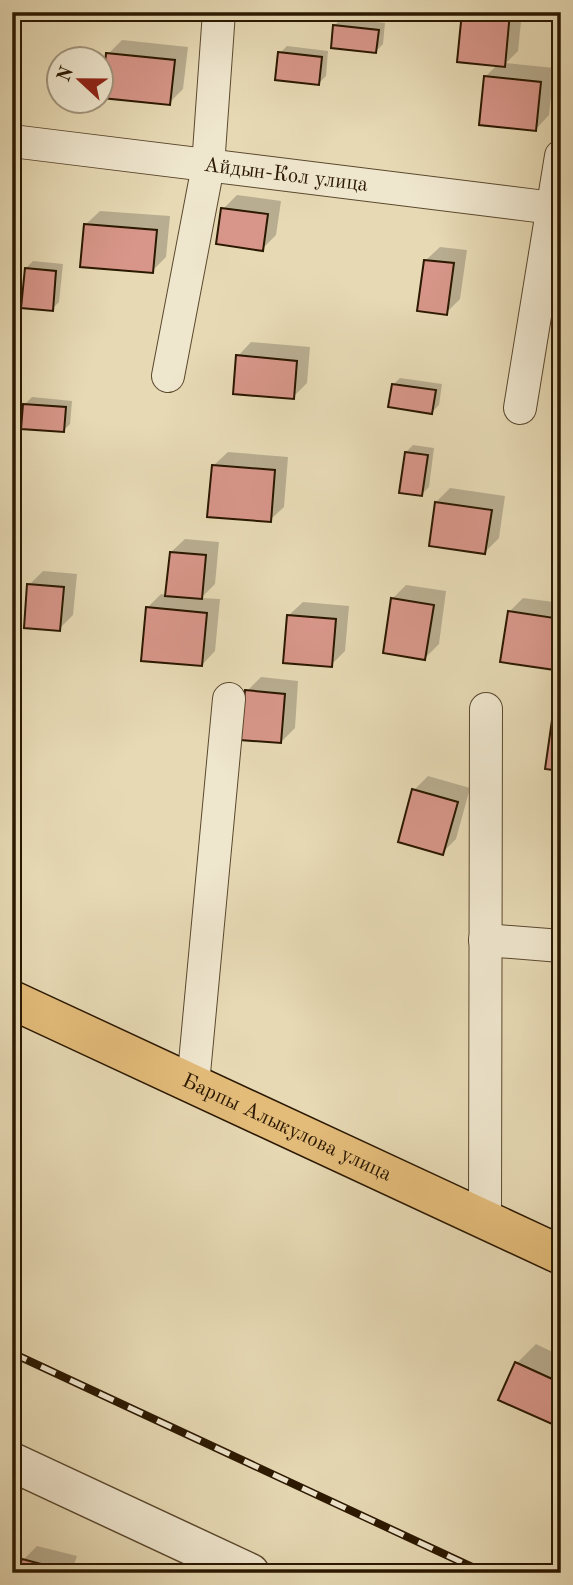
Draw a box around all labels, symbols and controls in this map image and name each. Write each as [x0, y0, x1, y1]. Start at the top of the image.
north arrow [46, 46, 116, 116]
text: N [55, 64, 78, 85]
street label: Айдын-Кол улица [202, 154, 369, 196]
street label: Барпы Алыкулова улица [179, 1070, 395, 1185]

